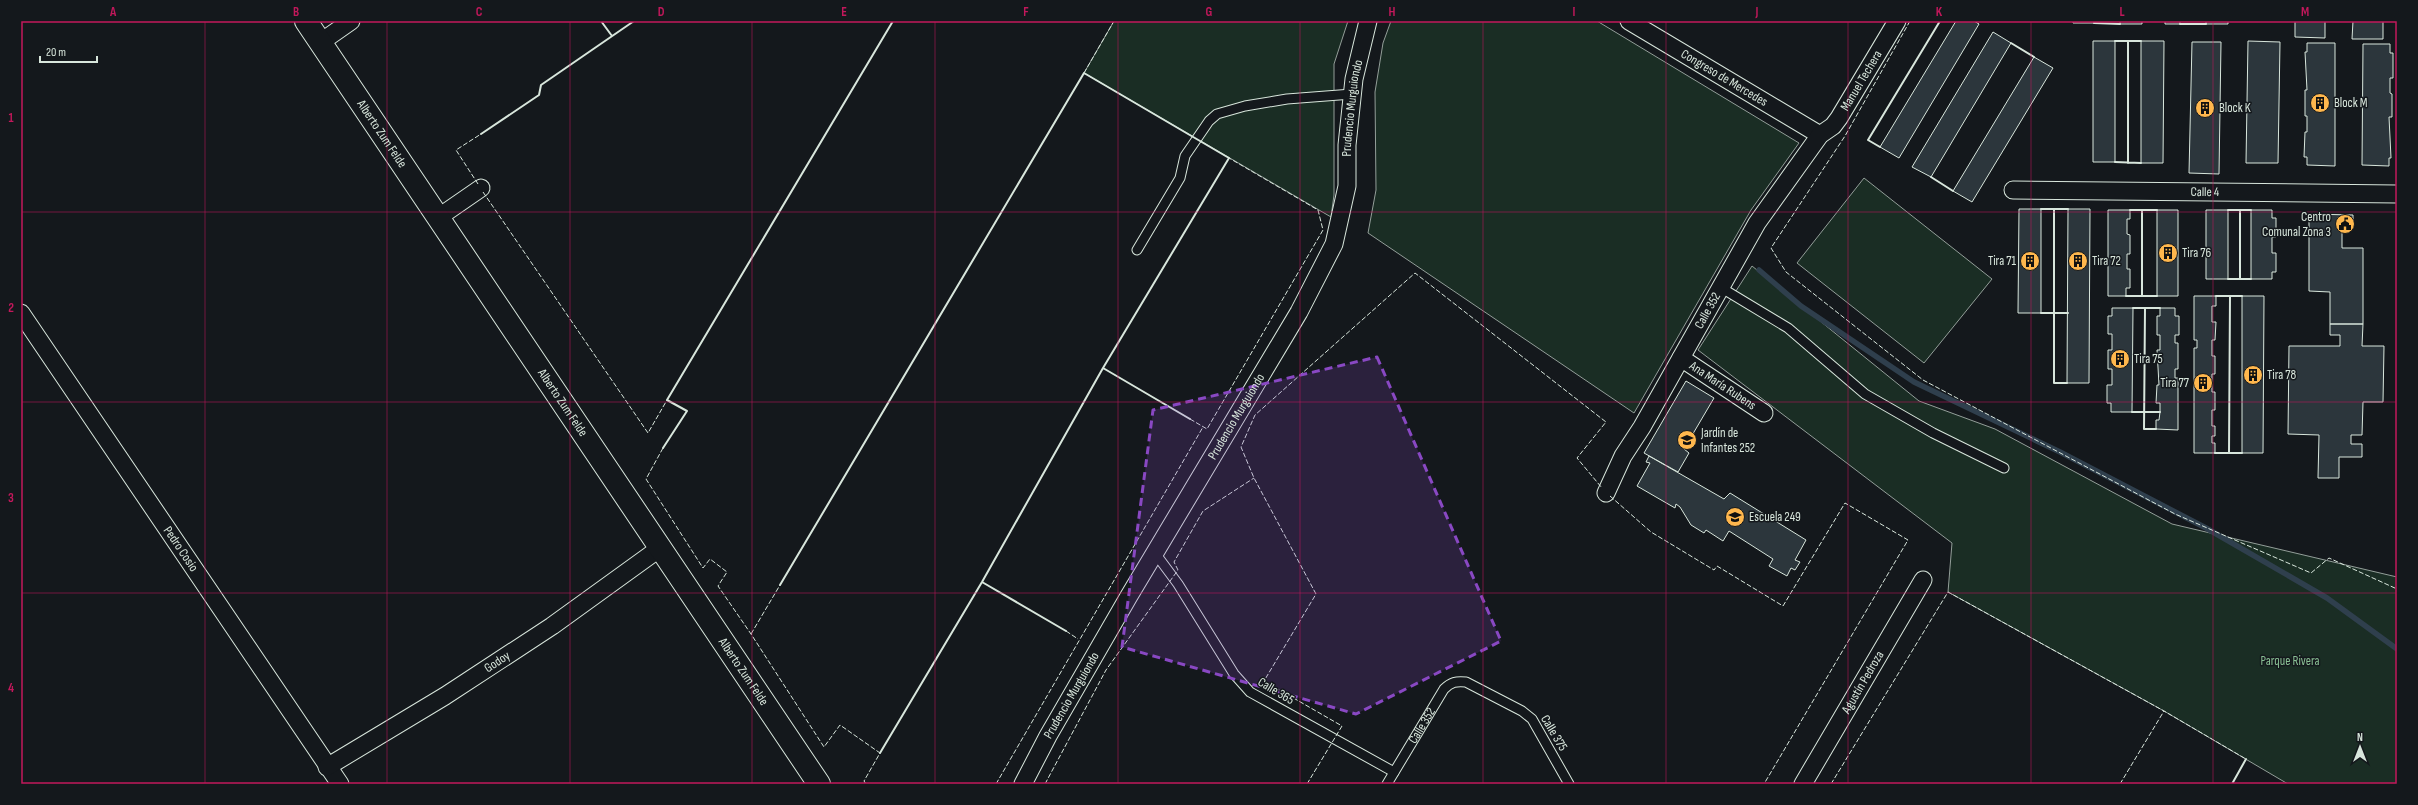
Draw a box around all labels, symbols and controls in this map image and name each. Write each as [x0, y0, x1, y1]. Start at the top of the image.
text: A [109, 4, 117, 20]
text: B [293, 4, 299, 20]
text: C [476, 4, 483, 20]
text: D [658, 4, 665, 20]
text: E [841, 4, 847, 20]
text: F [1023, 4, 1029, 20]
text: G [1206, 4, 1213, 20]
text: H [1389, 4, 1396, 20]
text: I [1573, 4, 1576, 20]
text: J [1755, 4, 1759, 20]
text: K [1936, 4, 1943, 20]
text: L [2119, 4, 2125, 20]
text: M [2301, 4, 2309, 20]
scale bar [40, 38, 97, 64]
text: 20 m [46, 45, 66, 60]
street label: Congreso de Mercedes [1678, 46, 1771, 110]
street label: Manuel Techera [1837, 48, 1886, 114]
street label: Prudencio Murguiondo [1339, 58, 1366, 156]
building icon: Block M [2309, 92, 2331, 114]
place label: Block M [2334, 95, 2368, 111]
street label: Alberto Zum Felde [353, 96, 410, 171]
building icon: Block K [2194, 97, 2216, 119]
place label: Block K [2219, 100, 2251, 116]
text: 1 [8, 110, 14, 126]
street label: Calle 4 [2191, 184, 2220, 200]
place label: Centro Comunal Zona 3 [2262, 209, 2331, 240]
public building icon: Centro Comunal Zona 3 [2334, 213, 2356, 235]
building icon: Tira 76 [2157, 242, 2179, 264]
place label: Tira 76 [2182, 245, 2211, 261]
building icon: Tira 71 [2019, 250, 2041, 272]
building icon: Tira 72 [2067, 250, 2089, 272]
place label: Tira 71 [1988, 253, 2016, 269]
place label: Tira 72 [2092, 253, 2121, 269]
street label: Calle 352 [1691, 290, 1724, 332]
text: 2 [8, 300, 14, 316]
building icon: Tira 75 [2109, 348, 2131, 370]
place label: Tira 75 [2134, 351, 2163, 367]
street label: Ana María Rubens [1685, 357, 1759, 414]
building icon: Tira 78 [2242, 364, 2264, 386]
street label: Alberto Zum Felde [534, 365, 591, 440]
place label: Tira 78 [2267, 367, 2296, 383]
street label: Prudencio Murguiondo [1205, 371, 1268, 462]
building icon: Tira 77 [2192, 372, 2214, 394]
place label: Tira 77 [2160, 375, 2190, 391]
place label: Jardín de Infantes 252 [1700, 425, 1755, 456]
school or university icon: Jardín de Infantes 252 [1676, 429, 1698, 451]
text: 3 [8, 490, 14, 506]
school or university icon: Escuela 249 [1724, 506, 1746, 528]
place label: Escuela 249 [1749, 509, 1801, 525]
street label: Pedro Cosio [160, 523, 202, 575]
street label: Alberto Zum Felde [714, 634, 772, 709]
street label: Godoy [481, 648, 513, 676]
street label: Agustín Pedroza [1838, 648, 1887, 717]
street label: Prudencio Murguiondo [1040, 649, 1103, 742]
park label: Parque Rivera [2260, 653, 2320, 669]
street label: Calle 365 [1255, 674, 1297, 708]
text: 4 [8, 680, 14, 696]
street label: Calle 352 [1405, 705, 1439, 747]
street label: Calle 375 [1537, 712, 1571, 754]
north arrow [2340, 727, 2380, 767]
text: N [2357, 731, 2363, 744]

